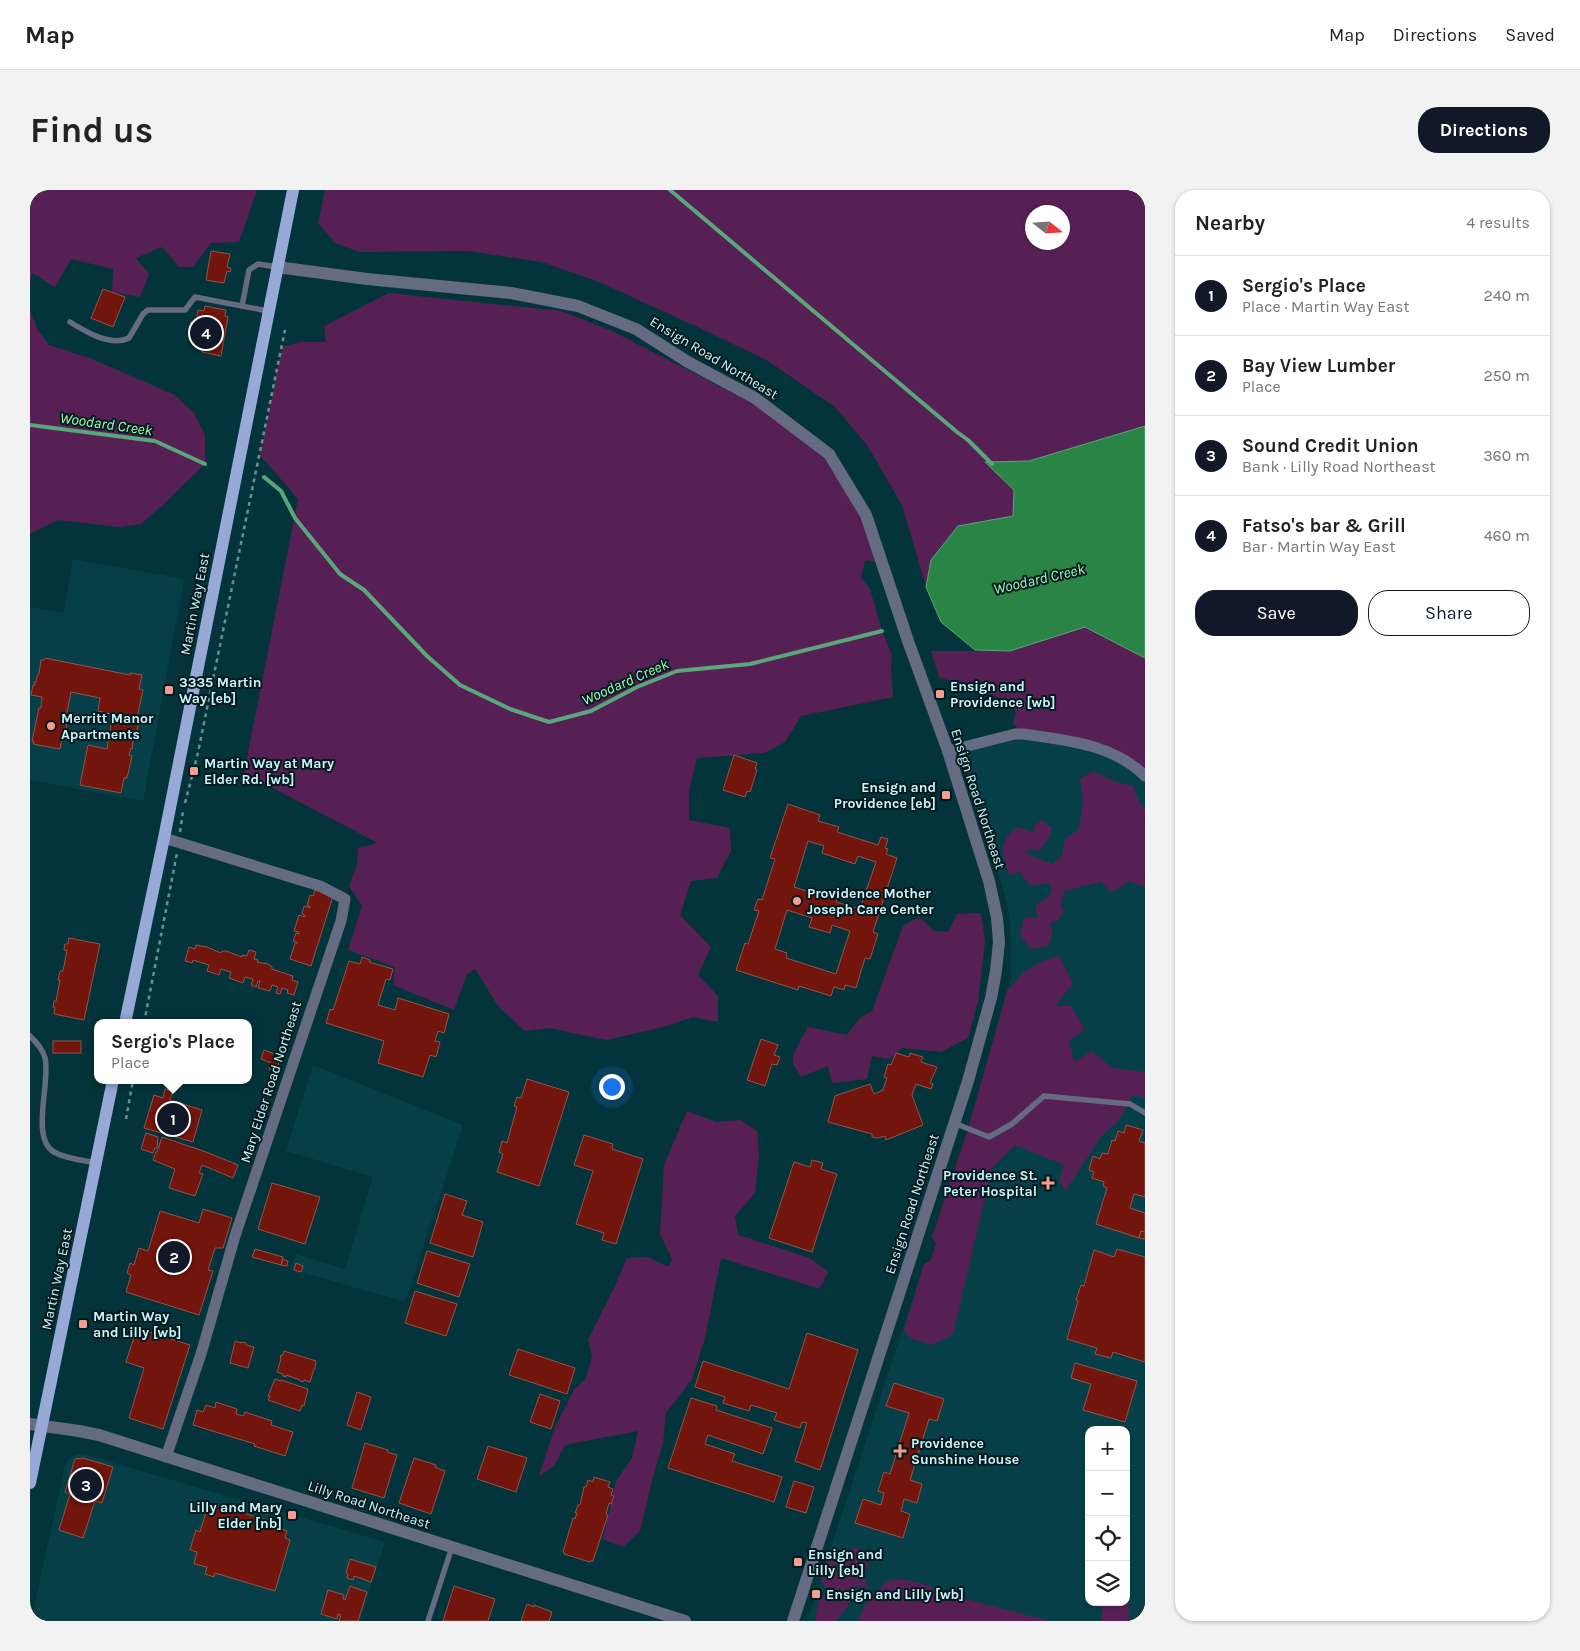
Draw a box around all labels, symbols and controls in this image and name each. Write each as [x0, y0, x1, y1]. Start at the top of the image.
text: Map [25, 21, 75, 49]
text: Map [1329, 24, 1365, 46]
text: Directions [1393, 24, 1477, 46]
text: Saved [1505, 24, 1555, 46]
button: Directions [1418, 107, 1550, 153]
text: Find us [30, 110, 153, 151]
north arrow [1025, 205, 1070, 250]
text: Nearby [1195, 211, 1265, 235]
text: 4 results [1466, 213, 1530, 232]
text: Sergio's Place [1242, 275, 1366, 297]
text: 1 [1208, 286, 1214, 305]
text: 240 m [1484, 286, 1530, 305]
text: Place · Martin Way East [1242, 297, 1410, 316]
street label: Ensign Road Northeast [647, 313, 781, 403]
pin: 4 [190, 314, 222, 352]
text: Bay View Lumber [1242, 355, 1395, 377]
text: 2 [1206, 366, 1216, 385]
text: 250 m [1483, 366, 1530, 385]
text: Place [1242, 377, 1281, 396]
water label: Woodard Creek [59, 409, 154, 439]
text: Sound Credit Union [1242, 435, 1419, 457]
text: 3 [1206, 446, 1216, 465]
text: 360 m [1483, 446, 1530, 465]
text: Bank · Lilly Road Northeast [1242, 457, 1436, 476]
text: Fatso's bar & Grill [1242, 515, 1406, 537]
text: 4 [1206, 526, 1216, 545]
text: 460 m [1484, 526, 1530, 545]
text: Bar · Martin Way East [1242, 537, 1395, 556]
street label: Martin Way East [177, 552, 213, 656]
water label: Woodard Creek [992, 560, 1087, 598]
button: Save [1195, 590, 1358, 636]
button: Share [1368, 590, 1530, 636]
water label: Woodard Creek [579, 655, 672, 709]
place label: 3335 Martin Way [eb] [179, 674, 262, 707]
place label: Ensign and Providence [wb] [950, 678, 1055, 711]
marker: 3335 Martin Way [eb] [163, 684, 175, 696]
marker: Ensign and Providence [wb] [934, 688, 946, 700]
place label: Merritt Manor Apartments [61, 710, 154, 743]
marker: Merritt Manor Apartments [45, 720, 57, 732]
street label: Ensign Road Northeast [947, 727, 1009, 871]
place label: Martin Way at Mary Elder Rd. [wb] [204, 755, 334, 788]
marker: Martin Way at Mary Elder Rd. [wb] [188, 765, 200, 777]
place label: Ensign and Providence [eb] [834, 779, 936, 812]
marker: Ensign and Providence [eb] [940, 789, 952, 801]
place label: Providence Mother Joseph Care Center [807, 885, 934, 918]
marker: Providence Mother Joseph Care Center [791, 895, 803, 907]
street label: Mary Elder Road Northeast [237, 999, 305, 1165]
popup [94, 1019, 252, 1084]
text: Sergio's Place [111, 1031, 235, 1053]
text: Place [111, 1053, 150, 1072]
your location [599, 1074, 625, 1100]
pin: 1 [157, 1100, 189, 1138]
street label: Ensign Road Northeast [881, 1132, 943, 1276]
place label: Providence St. Peter Hospital [943, 1167, 1037, 1200]
marker: Providence St. Peter Hospital [1041, 1176, 1055, 1190]
street label: Martin Way East [38, 1227, 76, 1331]
pin: 2 [158, 1238, 190, 1276]
place label: Martin Way and Lilly [wb] [93, 1308, 182, 1341]
marker: Martin Way and Lilly [wb] [77, 1318, 89, 1330]
map controls [1085, 1426, 1130, 1606]
button: + [1085, 1426, 1130, 1471]
place label: Providence Sunshine House [911, 1435, 1019, 1468]
marker: Providence Sunshine House [893, 1444, 907, 1458]
pin: 3 [70, 1466, 102, 1504]
button: − [1085, 1471, 1130, 1516]
street label: Lilly Road Northeast [306, 1477, 432, 1533]
place label: Lilly and Mary Elder [nb] [189, 1499, 282, 1532]
marker: Lilly and Mary Elder [nb] [286, 1509, 298, 1521]
button: locate [1085, 1516, 1130, 1561]
place label: Ensign and Lilly [eb] [808, 1546, 883, 1579]
marker: Ensign and Lilly [eb] [792, 1556, 804, 1568]
button: layers [1085, 1561, 1130, 1606]
place label: Ensign and Lilly [wb] [826, 1586, 964, 1603]
marker: Ensign and Lilly [wb] [810, 1588, 822, 1600]

